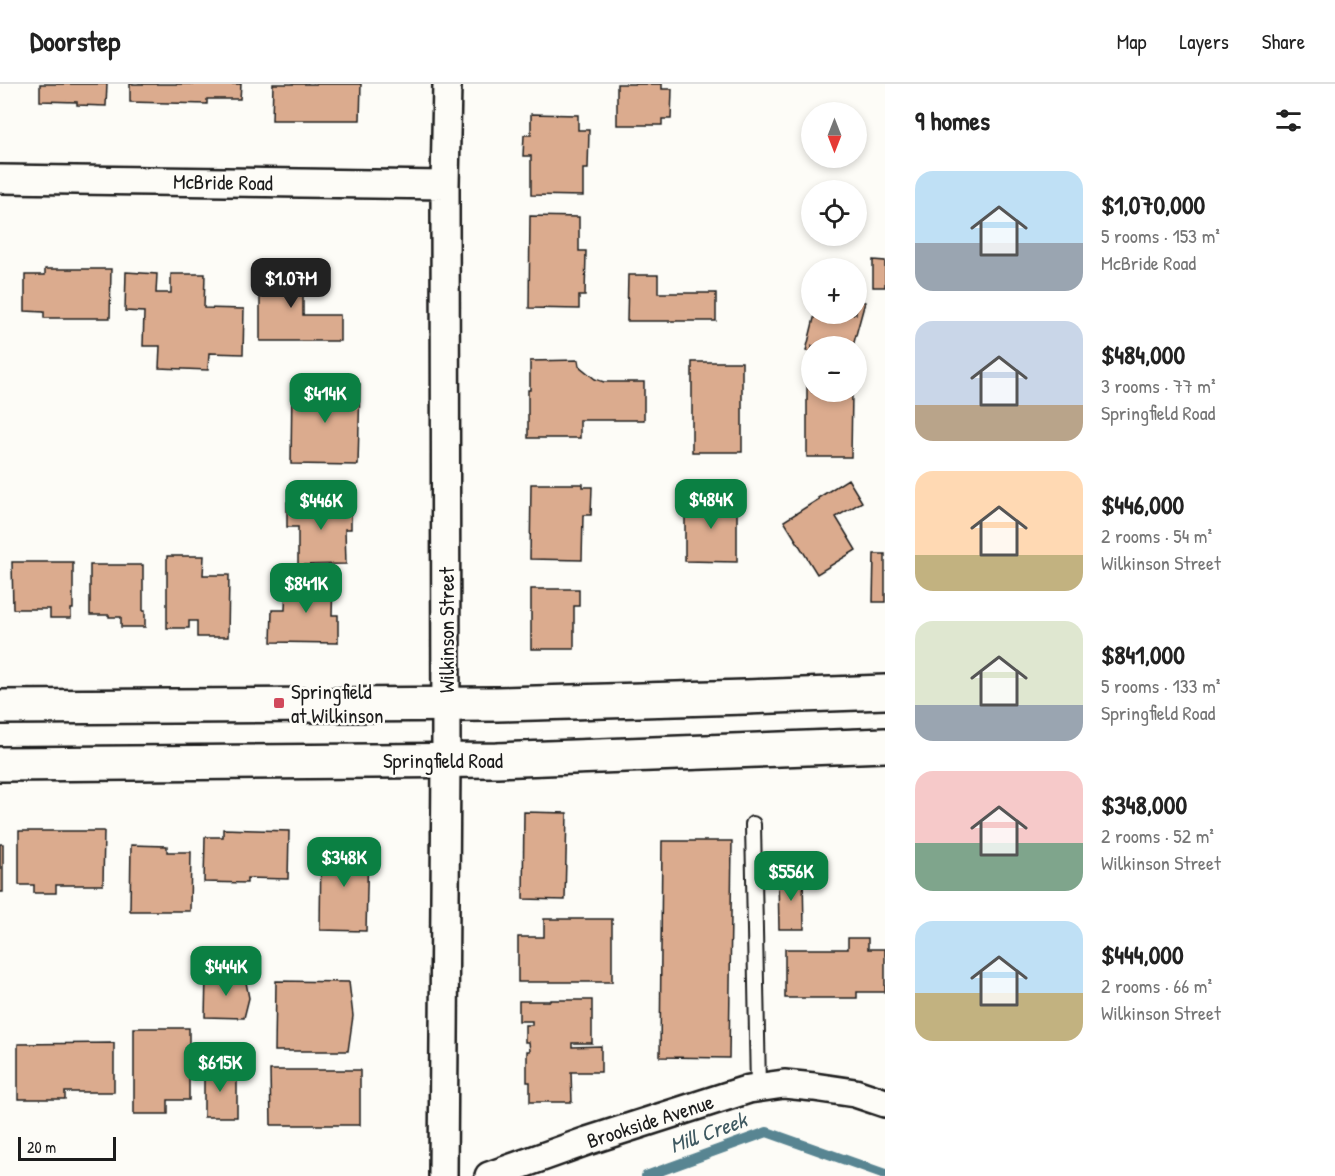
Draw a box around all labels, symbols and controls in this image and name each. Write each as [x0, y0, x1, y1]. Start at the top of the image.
text: Doorstep [30, 22, 120, 60]
text: Map [1117, 27, 1146, 56]
text: Layers [1179, 27, 1229, 56]
text: Share [1262, 27, 1305, 56]
north arrow [801, 102, 867, 168]
map controls [801, 102, 867, 402]
text: 9 homes [915, 103, 990, 138]
icon: filters [1272, 104, 1305, 137]
street label: McBride Road [173, 167, 273, 197]
button: locate [801, 180, 867, 246]
text: $1,070,000 [1101, 187, 1205, 222]
icon: home [963, 195, 1035, 267]
text: 5 rooms · 153 m² [1101, 222, 1220, 249]
text: McBride Road [1101, 249, 1196, 276]
pin: $1.07M [242, 258, 340, 309]
button: + [801, 258, 867, 324]
text: $1.07M [265, 264, 317, 291]
button: − [801, 336, 867, 402]
text: $484,000 [1101, 337, 1185, 372]
icon: home [963, 345, 1035, 417]
text: 3 rooms · 77 m² [1101, 372, 1215, 399]
pin: $414K [283, 373, 367, 424]
text: $414K [304, 379, 346, 406]
text: Springfield Road [1101, 399, 1215, 426]
pin: $484K [669, 479, 753, 530]
pin: $446K [279, 480, 363, 531]
text: $484K [689, 485, 733, 512]
text: $446K [299, 486, 343, 513]
text: $446,000 [1101, 487, 1184, 522]
icon: home [963, 495, 1035, 567]
text: 2 rooms · 54 m² [1101, 522, 1212, 549]
text: Wilkinson Street [1101, 549, 1221, 576]
pin: $841K [264, 563, 348, 614]
street label: Wilkinson Street [432, 566, 461, 693]
text: $841K [284, 569, 328, 596]
text: $841,000 [1101, 637, 1185, 672]
icon: home [963, 645, 1035, 717]
text: 5 rooms · 133 m² [1101, 672, 1220, 699]
place label: Springfield at Wilkinson [291, 677, 383, 730]
marker: Springfield at Wilkinson [272, 696, 286, 710]
text: Springfield Road [1101, 699, 1215, 726]
street label: Springfield Road [383, 746, 503, 775]
text: $348,000 [1101, 787, 1187, 822]
icon: home [963, 795, 1035, 867]
text: 2 rooms · 52 m² [1101, 822, 1214, 849]
pin: $348K [302, 837, 386, 888]
text: $348K [321, 843, 367, 870]
text: Wilkinson Street [1101, 849, 1221, 876]
pin: $556K [749, 851, 833, 902]
text: $556K [768, 857, 814, 884]
text: $444,000 [1101, 937, 1184, 972]
icon: home [963, 945, 1035, 1017]
pin: $444K [184, 946, 268, 997]
text: $444K [204, 952, 248, 979]
text: 2 rooms · 66 m² [1101, 972, 1212, 999]
text: Wilkinson Street [1101, 999, 1221, 1026]
pin: $615K [178, 1042, 262, 1093]
text: $615K [198, 1048, 242, 1075]
street label: Brookside Avenue [583, 1087, 717, 1155]
water label: Mill Creek [665, 1104, 752, 1160]
scale bar [18, 1134, 116, 1162]
text: 20 m [27, 1136, 56, 1158]

